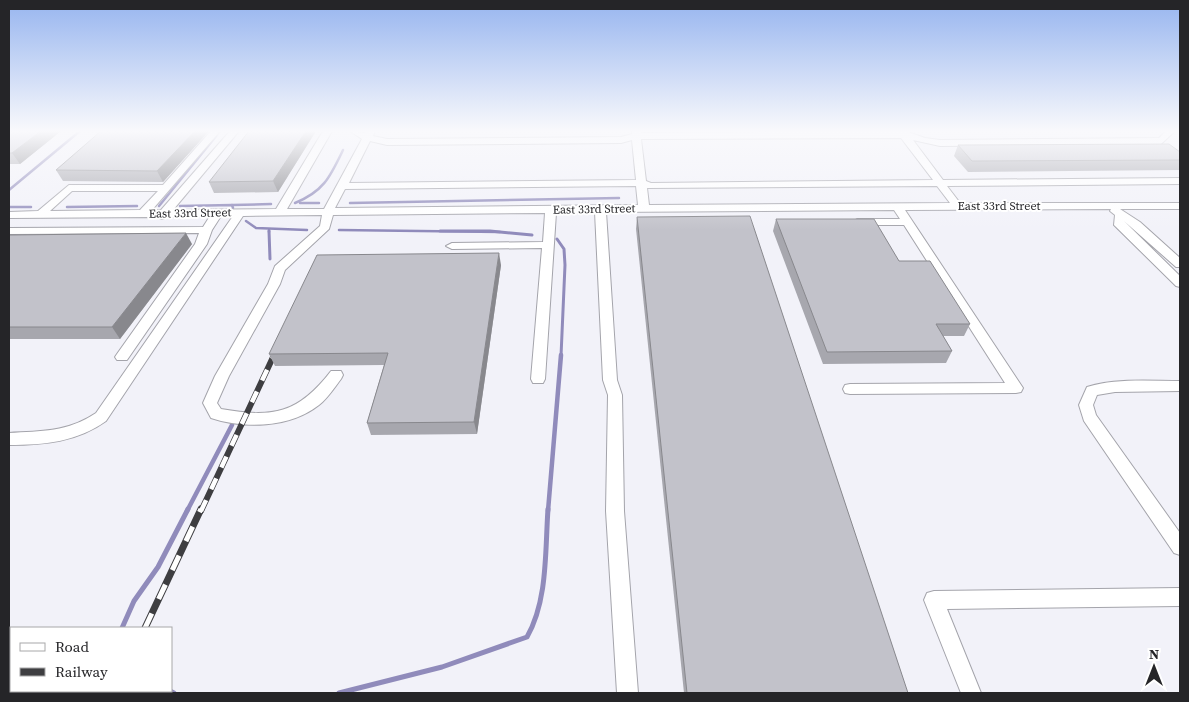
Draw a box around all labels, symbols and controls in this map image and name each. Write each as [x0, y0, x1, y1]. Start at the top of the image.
street label: East 33rd Street [958, 198, 1041, 214]
street label: East 33rd Street [552, 200, 636, 218]
street label: East 33rd Street [148, 204, 232, 222]
legend [10, 627, 172, 692]
text: Road [55, 636, 89, 657]
north arrow [1129, 642, 1179, 692]
text: N [1149, 644, 1159, 664]
text: Railway [55, 661, 108, 682]

